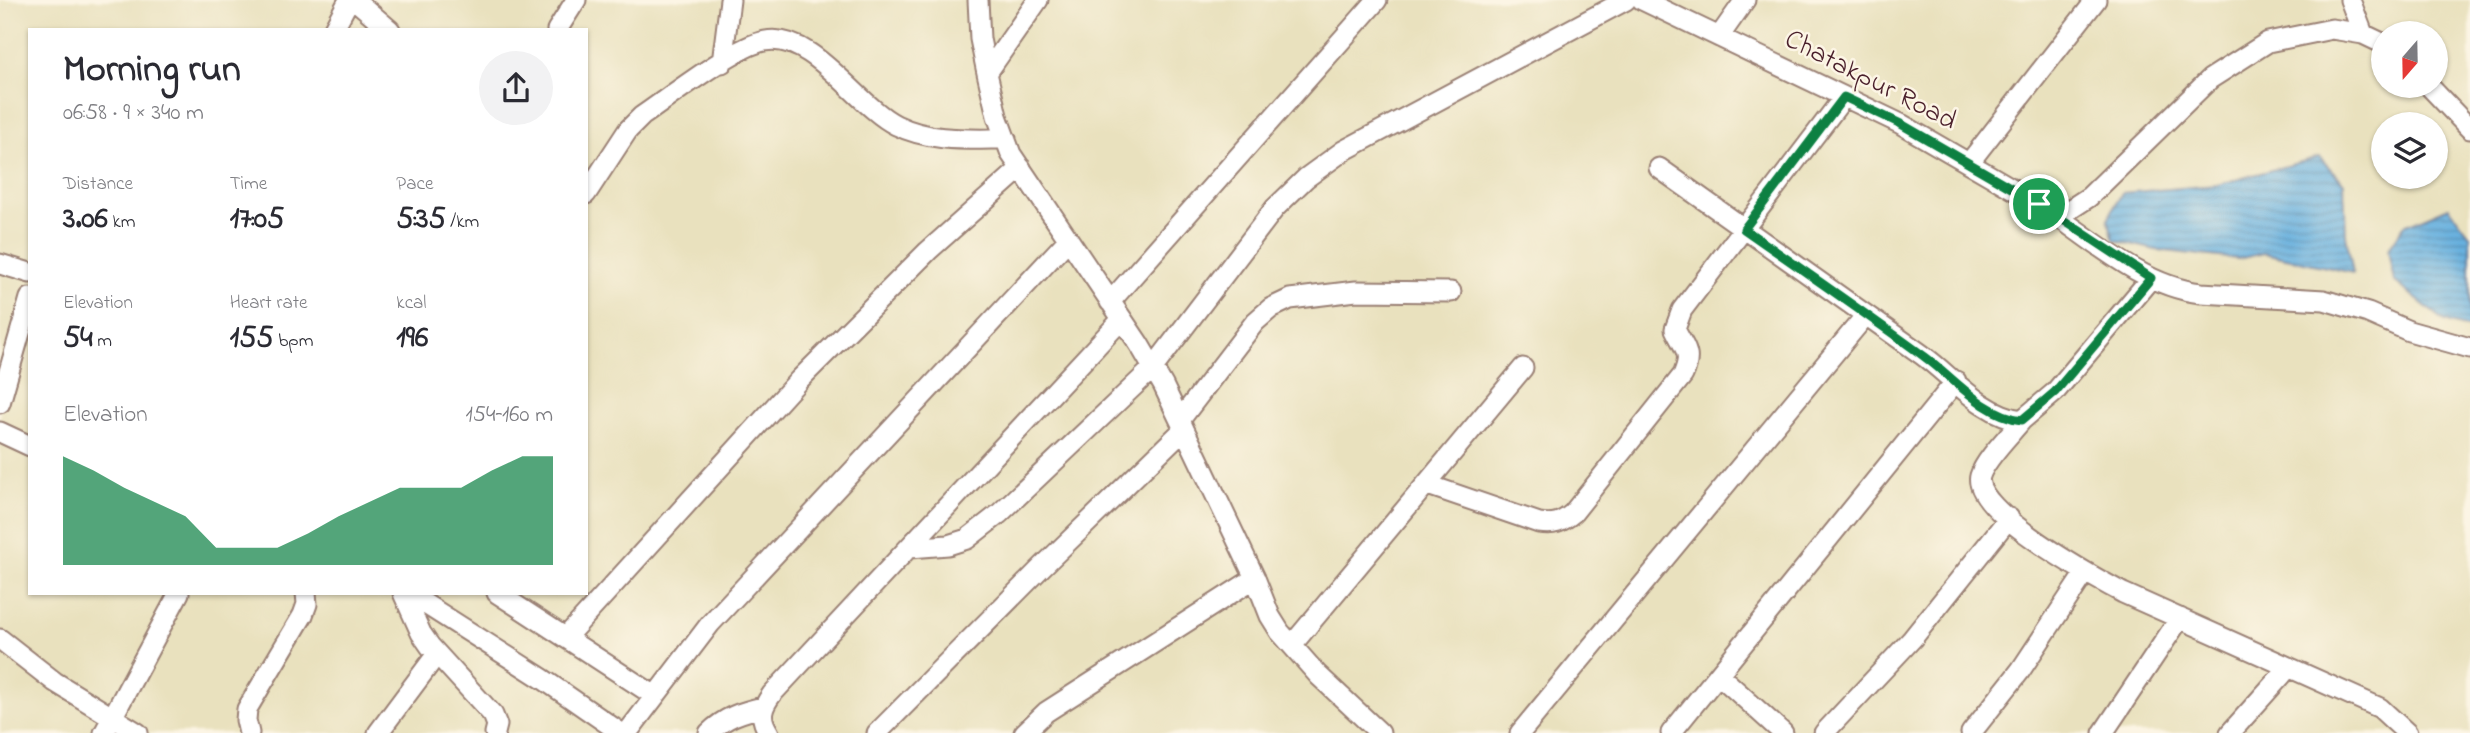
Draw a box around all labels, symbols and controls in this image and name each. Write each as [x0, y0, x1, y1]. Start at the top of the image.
street label: Chatakpur Road [1777, 20, 1963, 142]
north arrow [2371, 21, 2448, 98]
map controls [2371, 21, 2448, 189]
text: Morning run [63, 43, 241, 99]
button: share [479, 51, 553, 125]
text: 06:58 · 9 × 340 m [63, 97, 204, 130]
button: layers [2371, 112, 2448, 189]
text: Distance [63, 171, 133, 198]
text: Time [230, 171, 267, 198]
text: Pace [396, 171, 433, 198]
pin [2009, 174, 2069, 234]
icon: arrive [2020, 185, 2058, 223]
text: 3.06 [63, 198, 108, 242]
text: 17:05 [230, 198, 284, 242]
text: 5:35 [396, 198, 446, 242]
text: km [108, 209, 136, 236]
text: /km [446, 209, 479, 236]
text: Elevation [63, 290, 133, 317]
text: Heart rate [230, 290, 308, 317]
text: kcal [396, 290, 427, 317]
text: 54 [63, 317, 93, 361]
text: 155 [230, 317, 274, 361]
text: 196 [396, 317, 428, 361]
text: m [93, 328, 112, 355]
text: bpm [274, 328, 313, 355]
text: Elevation [63, 399, 148, 432]
text: 154–160 m [465, 399, 553, 432]

